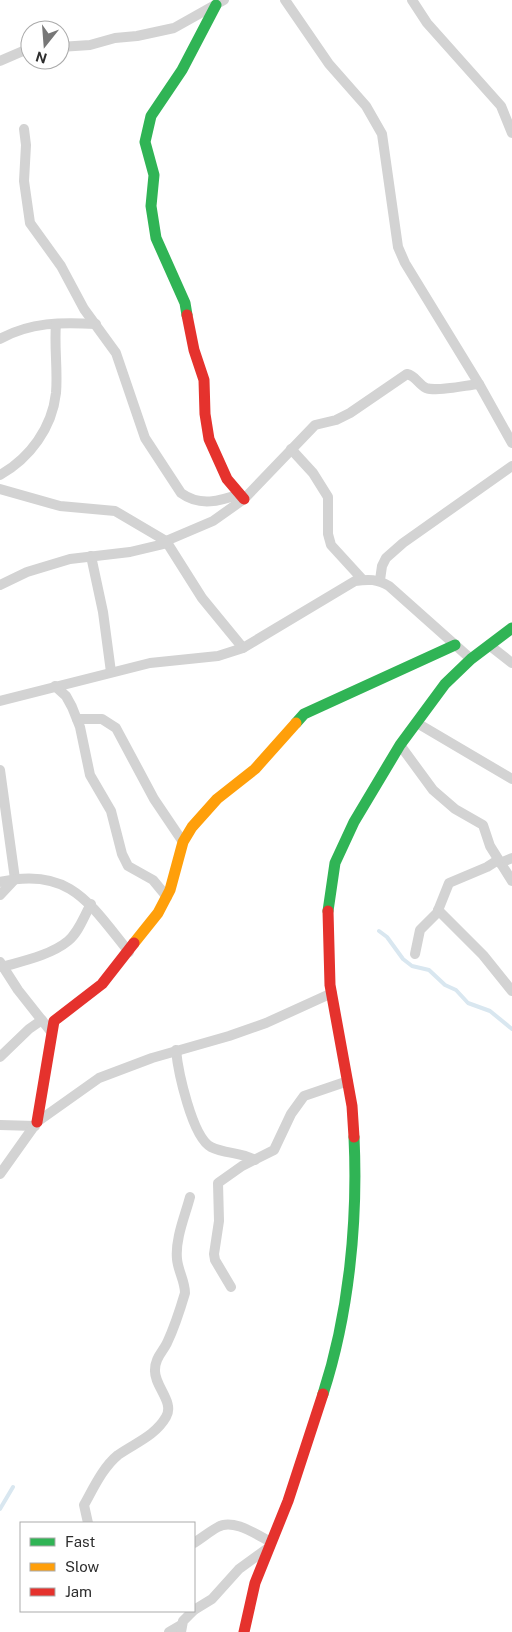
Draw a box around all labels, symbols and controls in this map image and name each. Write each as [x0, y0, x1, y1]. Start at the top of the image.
north arrow [20, 20, 70, 70]
text: N [34, 48, 49, 67]
legend [20, 1522, 195, 1612]
text: Fast [65, 1533, 95, 1550]
text: Slow [65, 1558, 100, 1575]
text: Jam [65, 1583, 92, 1600]

